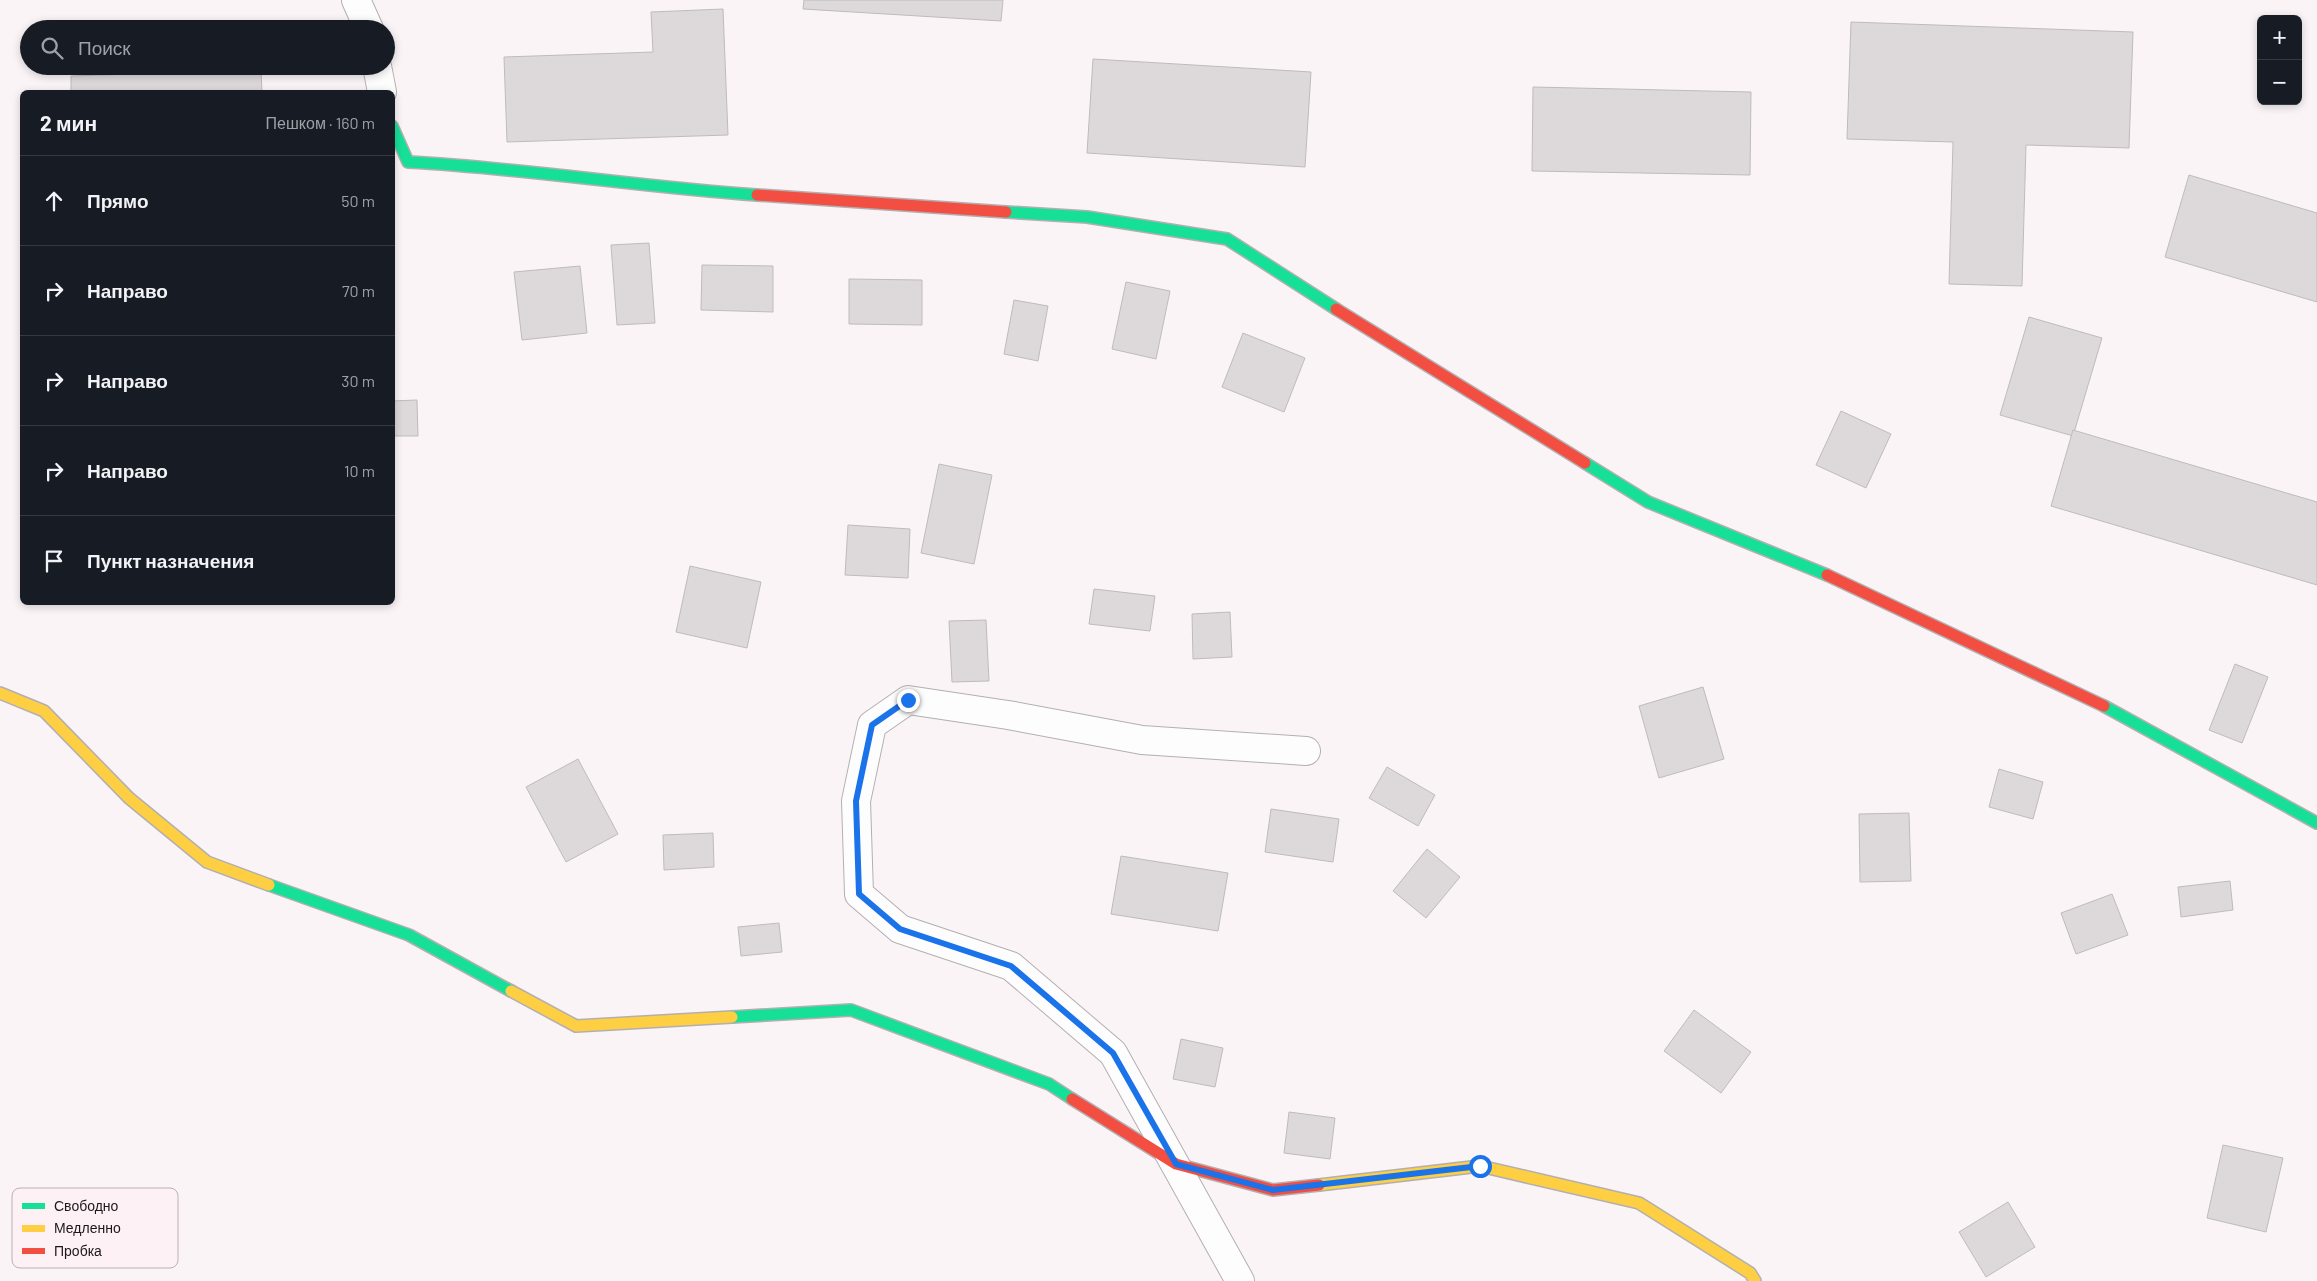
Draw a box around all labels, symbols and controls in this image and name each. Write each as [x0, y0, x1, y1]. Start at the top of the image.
map controls [2257, 15, 2302, 105]
button: + [2257, 15, 2302, 60]
search box [20, 20, 395, 75]
icon: search [38, 34, 66, 62]
text: Поиск [78, 36, 131, 59]
button: − [2257, 60, 2302, 105]
text: 2 мин [40, 110, 97, 135]
text: Пешком · 160 m [266, 113, 375, 132]
icon: ahead [40, 187, 68, 215]
text: Прямо [87, 189, 149, 212]
text: 50 m [341, 191, 375, 210]
icon: right [40, 277, 68, 305]
text: Направо [87, 279, 168, 302]
text: 70 m [342, 281, 375, 300]
icon: right [40, 367, 68, 395]
text: Направо [87, 369, 168, 392]
text: 30 m [341, 371, 375, 390]
icon: right [40, 457, 68, 485]
text: Направо [87, 459, 168, 482]
text: 10 m [344, 461, 375, 480]
icon: arrive [40, 547, 68, 575]
text: Пункт назначения [87, 549, 254, 572]
route end [897, 689, 920, 712]
route start [1469, 1155, 1492, 1178]
legend [12, 1188, 178, 1268]
text: Свободно [54, 1197, 119, 1214]
text: Медленно [54, 1219, 121, 1236]
text: Пробка [54, 1242, 102, 1259]

